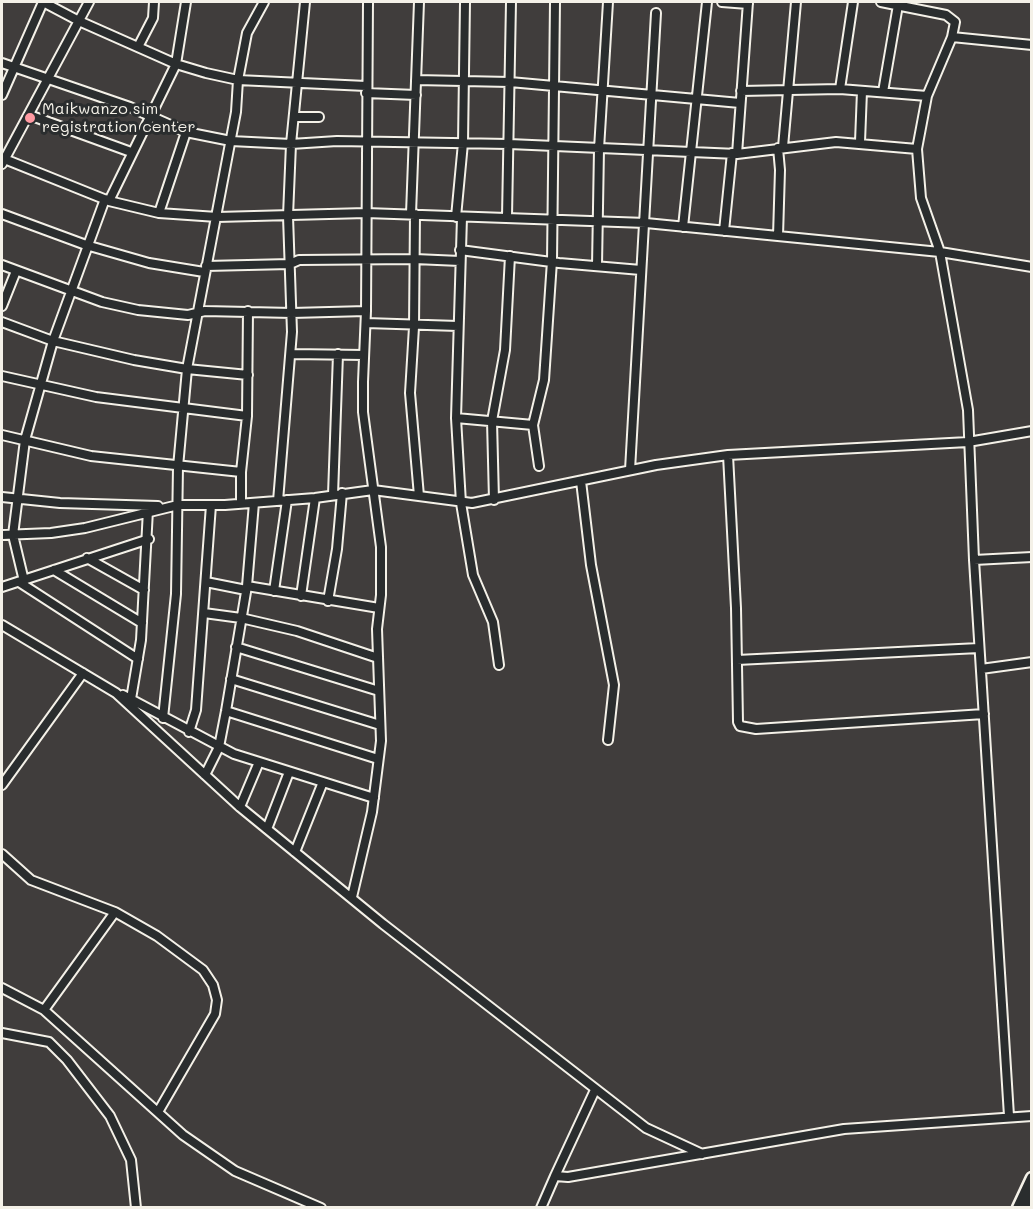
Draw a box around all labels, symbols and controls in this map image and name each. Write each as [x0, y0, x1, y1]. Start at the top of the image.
place label: Maikwanzo sim registration center [42, 99, 195, 137]
marker: Maikwanzo sim registration center [23, 111, 37, 125]

